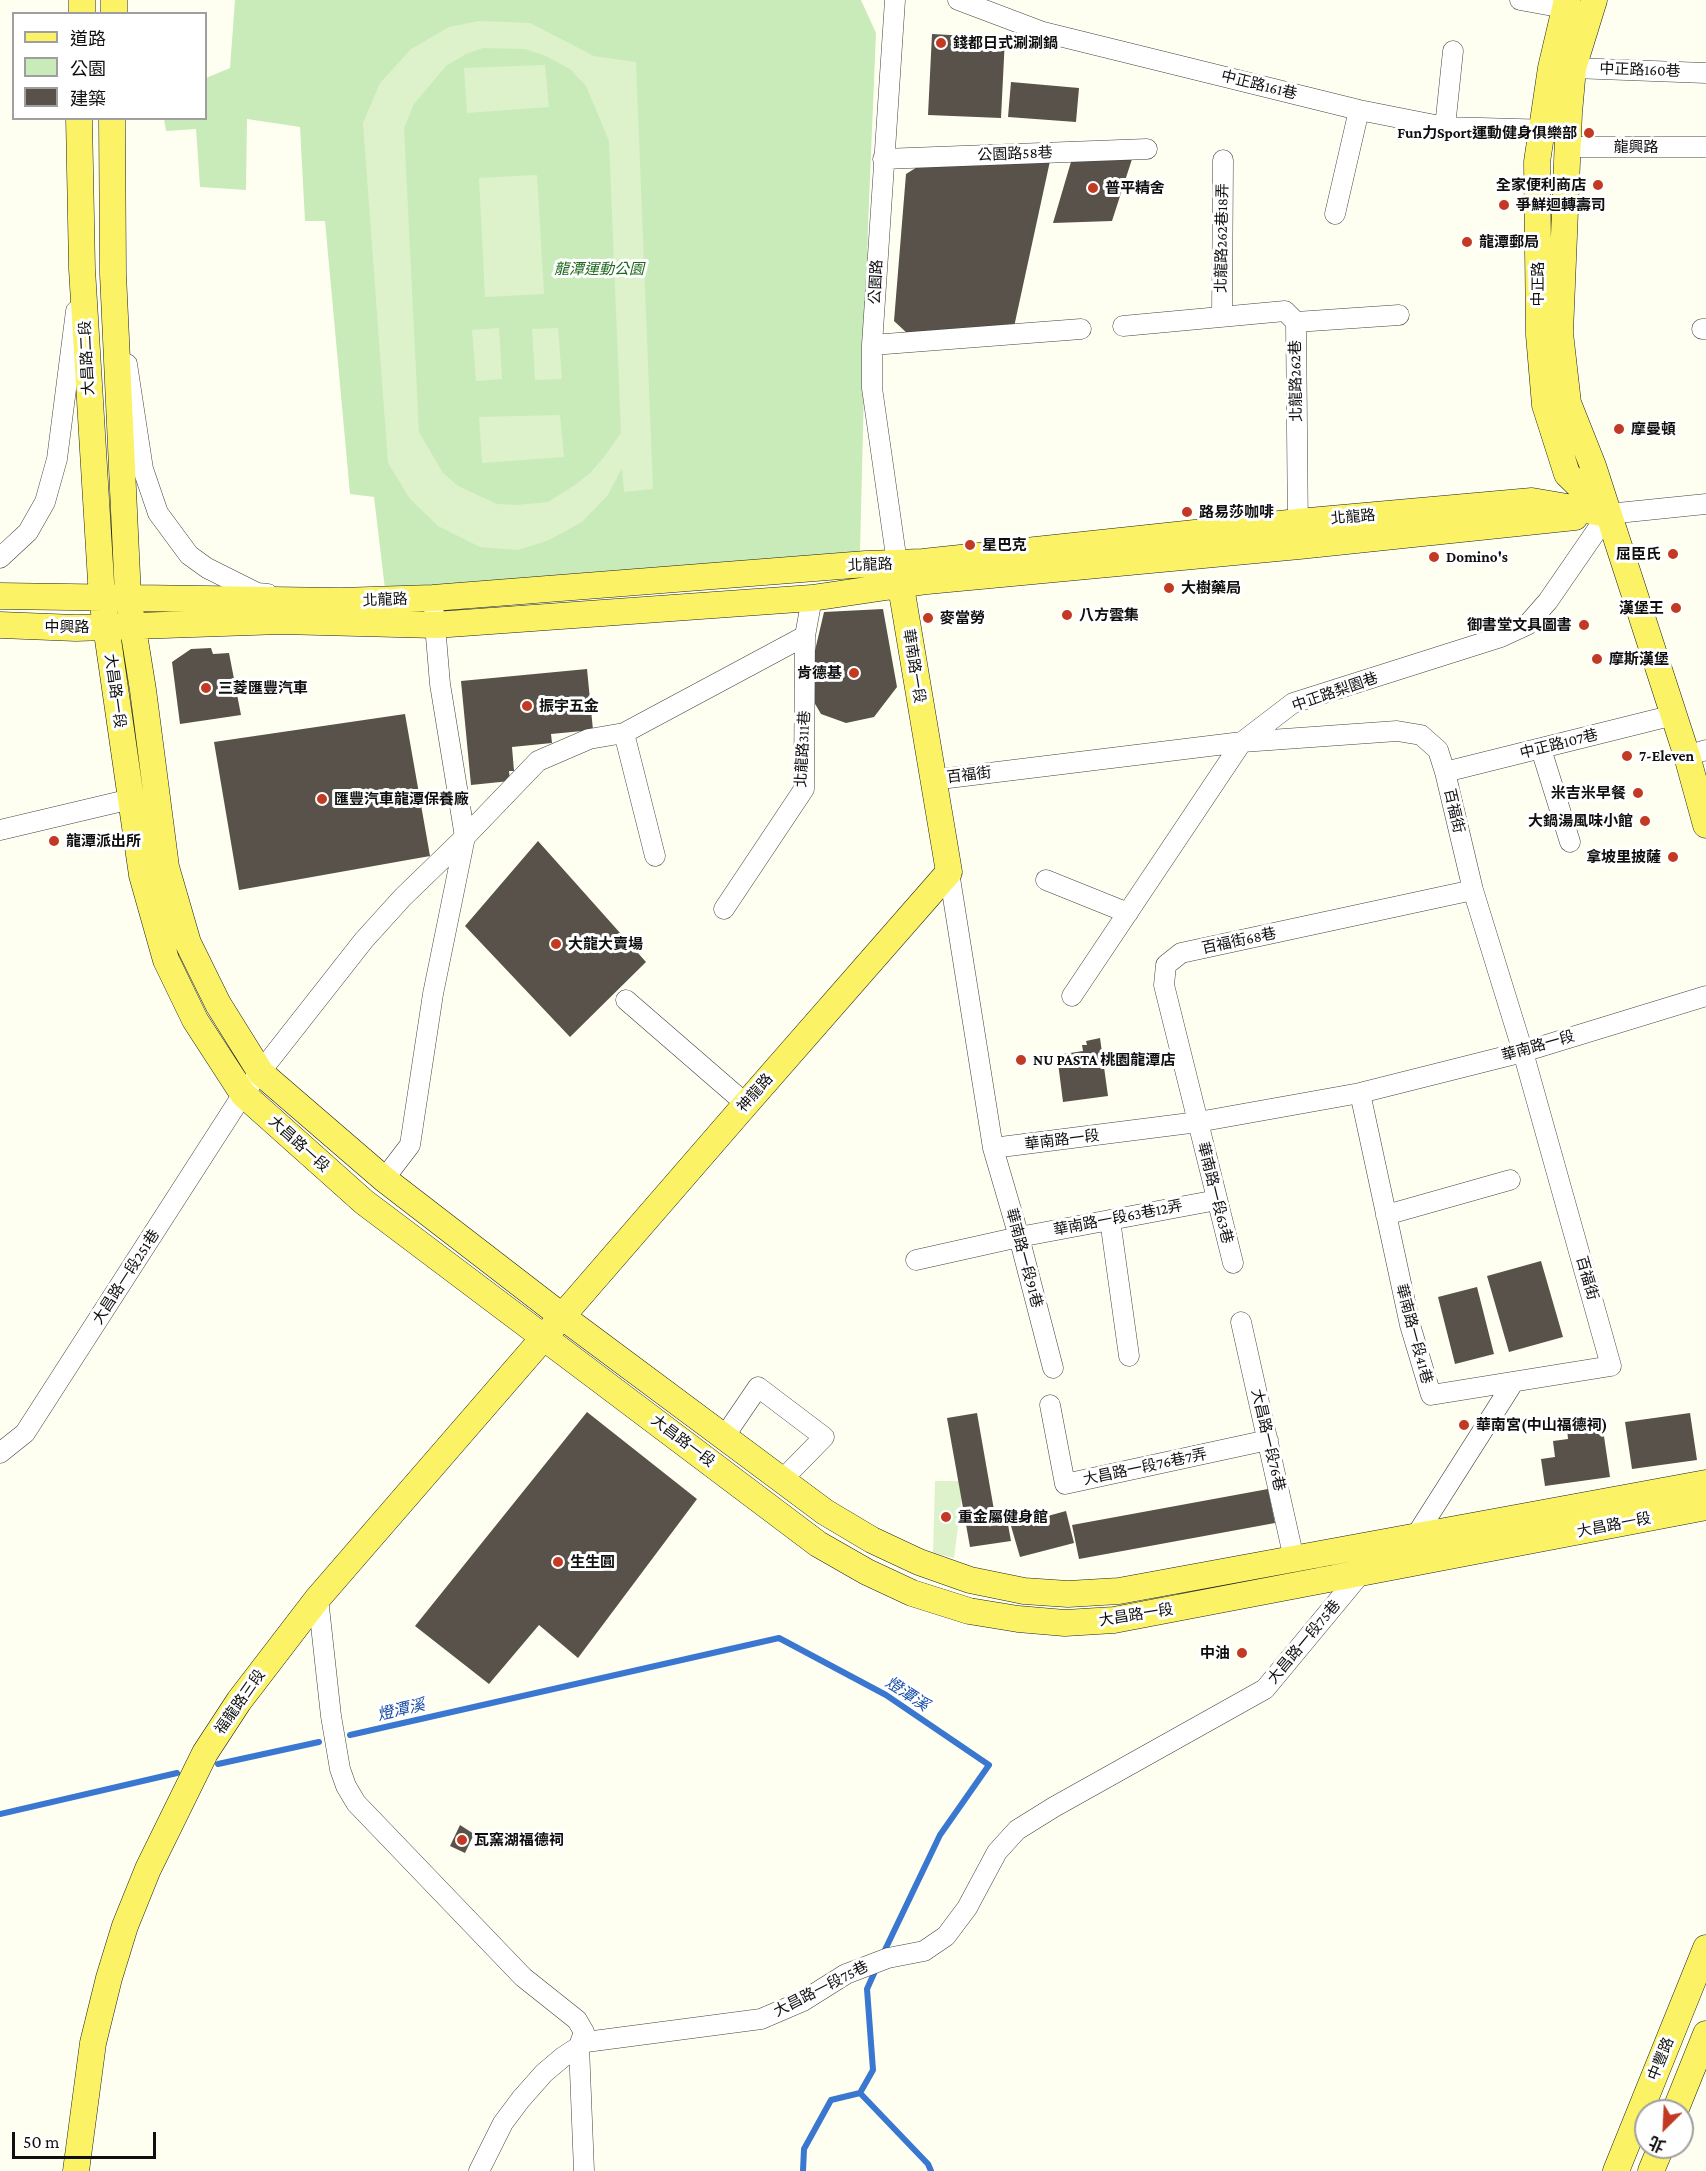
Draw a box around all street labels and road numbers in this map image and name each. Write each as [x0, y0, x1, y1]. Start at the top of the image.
street label: 中正路160巷 [1599, 60, 1681, 80]
street label: 中正路161巷 [1219, 67, 1299, 103]
street label: 龍興路 [1614, 138, 1658, 156]
street label: 公園路58巷 [977, 144, 1053, 164]
street label: 北龍路262巷18弄 [1212, 183, 1232, 293]
street label: 公園路 [866, 259, 886, 305]
street label: 中正路 [1529, 262, 1547, 306]
street label: 大昌路二段 [76, 320, 98, 396]
street label: 北龍路262巷 [1286, 340, 1306, 422]
street label: 北龍路 [1330, 506, 1376, 528]
street label: 北龍路 [847, 555, 893, 575]
street label: 北龍路 [362, 590, 408, 610]
street label: 中興路 [45, 618, 89, 636]
street label: 華南路一段 [899, 628, 929, 704]
street label: 大昌路一段 [101, 653, 129, 729]
street label: 中正路梨園巷 [1290, 669, 1380, 715]
street label: 北龍路311巷 [792, 710, 814, 788]
street label: 中正路107巷 [1518, 726, 1600, 762]
street label: 百福街 [946, 763, 992, 787]
street label: 百福街 [1440, 787, 1468, 835]
street label: 百福街68巷 [1200, 924, 1278, 958]
street label: 華南路一段 [1499, 1027, 1577, 1065]
street label: 神龍路 [733, 1070, 777, 1116]
street label: 大昌路一段 [265, 1112, 333, 1176]
street label: 華南路一段 [1024, 1126, 1100, 1154]
street label: 華南路一段63巷 [1194, 1140, 1236, 1246]
street label: 華南路一段63巷12弄 [1052, 1197, 1184, 1239]
street label: 華南路一段91巷 [1002, 1206, 1046, 1310]
street label: 大昌路一段251巷 [89, 1226, 163, 1328]
street label: 百福街 [1572, 1254, 1602, 1302]
street label: 華南路一段41巷 [1392, 1282, 1436, 1386]
street label: 大昌路一段76巷 [1247, 1387, 1289, 1493]
street label: 大昌路一段 [648, 1411, 718, 1471]
street label: 大昌路一段76巷7弄 [1081, 1445, 1209, 1489]
street label: 大昌路一段 [1575, 1509, 1653, 1541]
street label: 大昌路一段75巷 [1264, 1596, 1344, 1688]
street label: 大昌路一段 [1098, 1600, 1174, 1630]
street label: 福龍路三段 [211, 1666, 269, 1738]
street label: 大昌路一段75巷 [771, 1957, 871, 2021]
street label: 中豐路 [1644, 2035, 1678, 2083]

